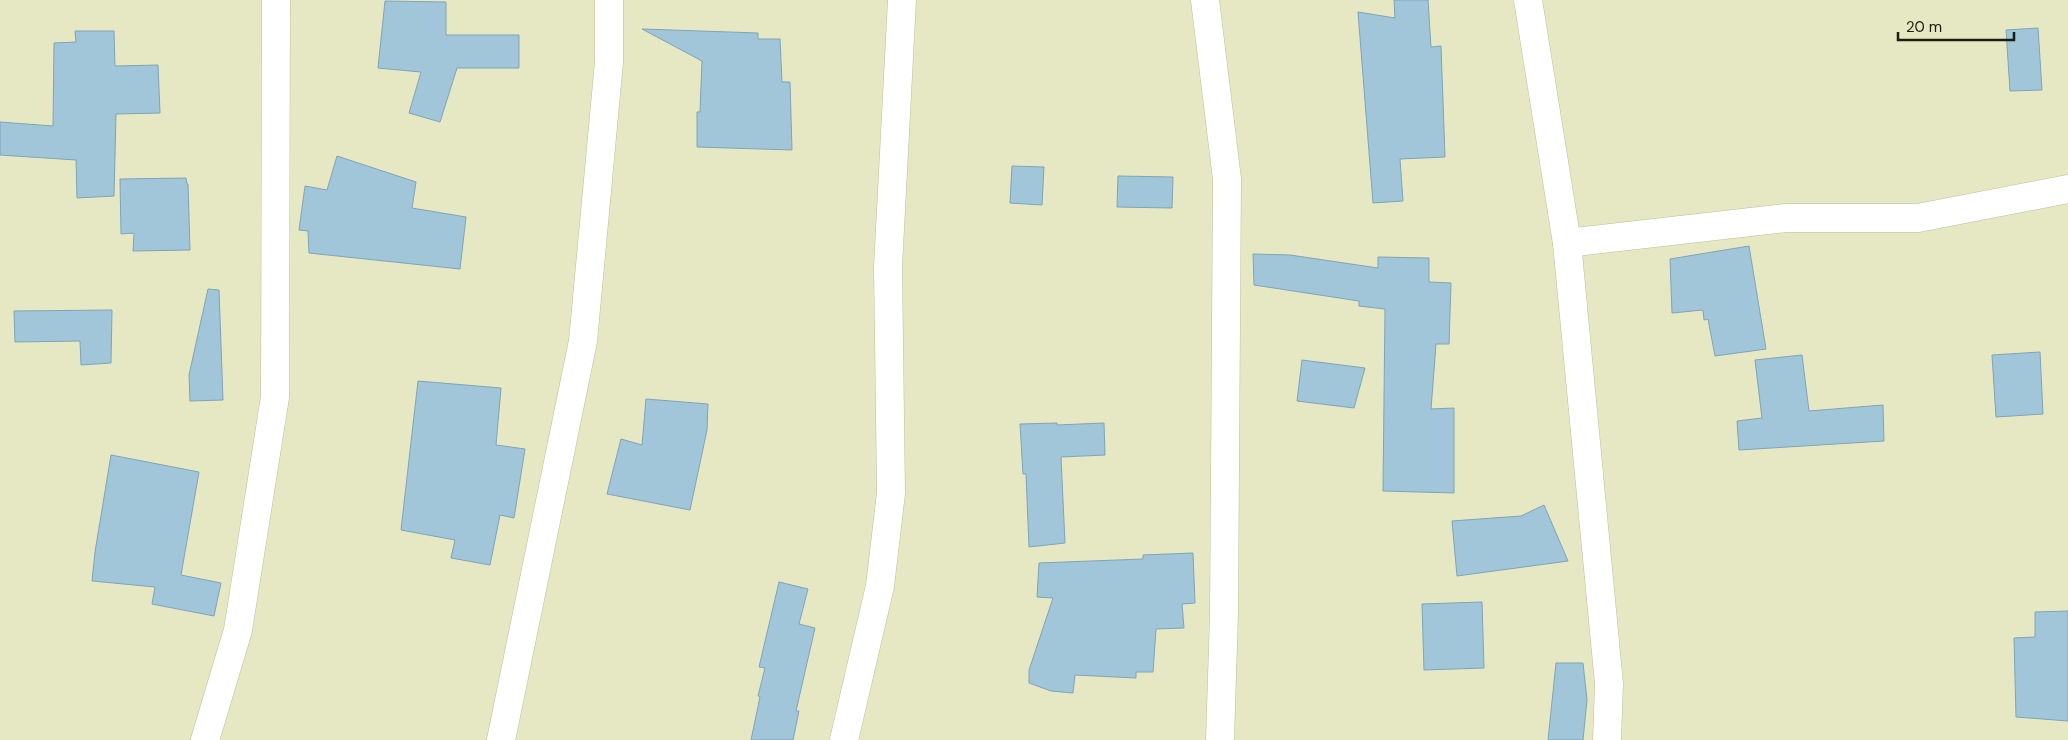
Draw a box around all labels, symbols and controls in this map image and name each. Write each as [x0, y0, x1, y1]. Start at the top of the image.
scale bar [1898, 10, 2014, 42]
text: 20 m [1906, 17, 1942, 37]

